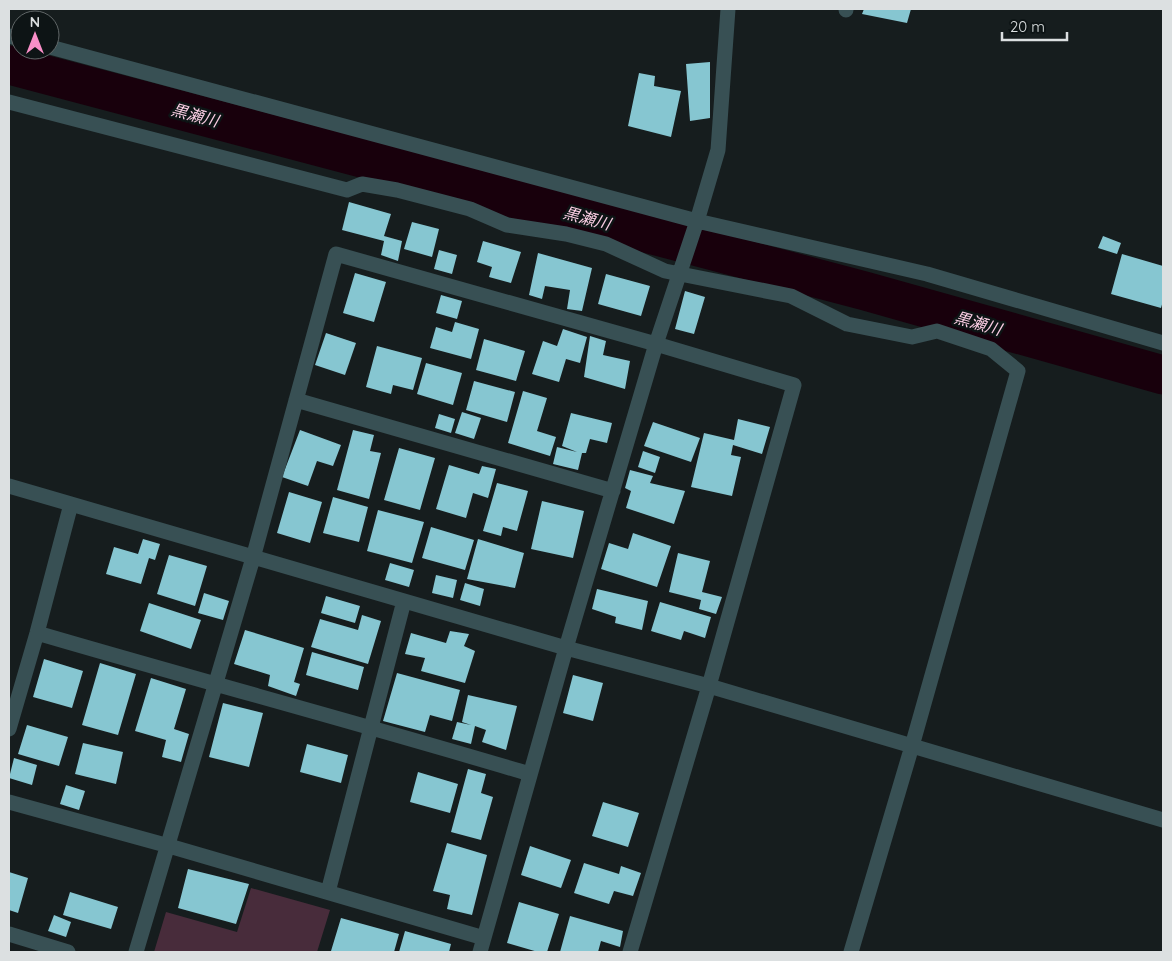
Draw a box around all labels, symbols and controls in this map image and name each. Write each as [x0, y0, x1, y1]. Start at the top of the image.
north arrow [10, 10, 60, 60]
scale bar [1002, 10, 1067, 42]
text: N [30, 13, 40, 31]
text: 20 m [1010, 17, 1045, 36]
water label: 黒瀬川 [169, 99, 223, 131]
water label: 黒瀬川 [561, 202, 615, 234]
water label: 黒瀬川 [952, 307, 1006, 340]

